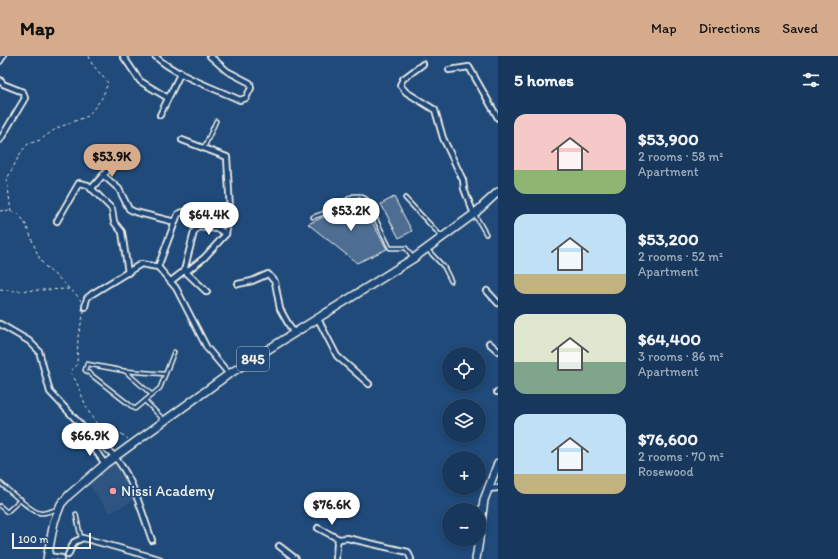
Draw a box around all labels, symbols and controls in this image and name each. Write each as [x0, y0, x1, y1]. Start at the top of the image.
text: Map [20, 17, 55, 40]
text: Map [651, 20, 677, 37]
text: Directions [699, 20, 760, 37]
text: Saved [782, 20, 818, 37]
icon: filters [800, 69, 822, 91]
text: 5 homes [514, 70, 574, 90]
text: $53,900 [638, 129, 699, 149]
icon: home [546, 130, 594, 178]
pin: $53.9K [79, 144, 145, 178]
text: $53.9K [93, 149, 131, 164]
text: 2 rooms · 58 m² [638, 149, 723, 164]
text: Apartment [638, 164, 699, 179]
pin: $53.2K [318, 198, 384, 232]
pin: $64.4K [176, 202, 242, 236]
text: $53.2K [332, 203, 370, 218]
text: $64.4K [189, 207, 229, 222]
text: $53,200 [638, 229, 699, 249]
icon: home [546, 230, 594, 278]
text: 2 rooms · 52 m² [638, 249, 723, 264]
text: Apartment [638, 264, 699, 279]
text: $64,400 [638, 329, 701, 349]
icon: home [546, 330, 594, 378]
road number: 845 [237, 347, 269, 371]
map controls [442, 347, 486, 547]
button: locate [442, 347, 486, 391]
text: 3 rooms · 86 m² [638, 349, 724, 364]
text: Apartment [638, 364, 699, 379]
button: layers [442, 399, 486, 443]
pin: $66.9K [57, 423, 123, 457]
text: $66.9K [71, 428, 109, 443]
text: $76,600 [638, 429, 698, 449]
icon: home [546, 430, 594, 478]
text: 2 rooms · 70 m² [638, 449, 724, 464]
button: + [442, 451, 486, 495]
text: Rosewood [638, 464, 694, 479]
place label: Nissi Academy [121, 482, 214, 500]
marker: Nissi Academy [108, 486, 118, 496]
pin: $76.6K [299, 492, 365, 526]
text: $76.6K [313, 497, 351, 512]
button: − [442, 503, 486, 547]
scale bar [12, 531, 91, 550]
text: 100 m [18, 533, 48, 546]

